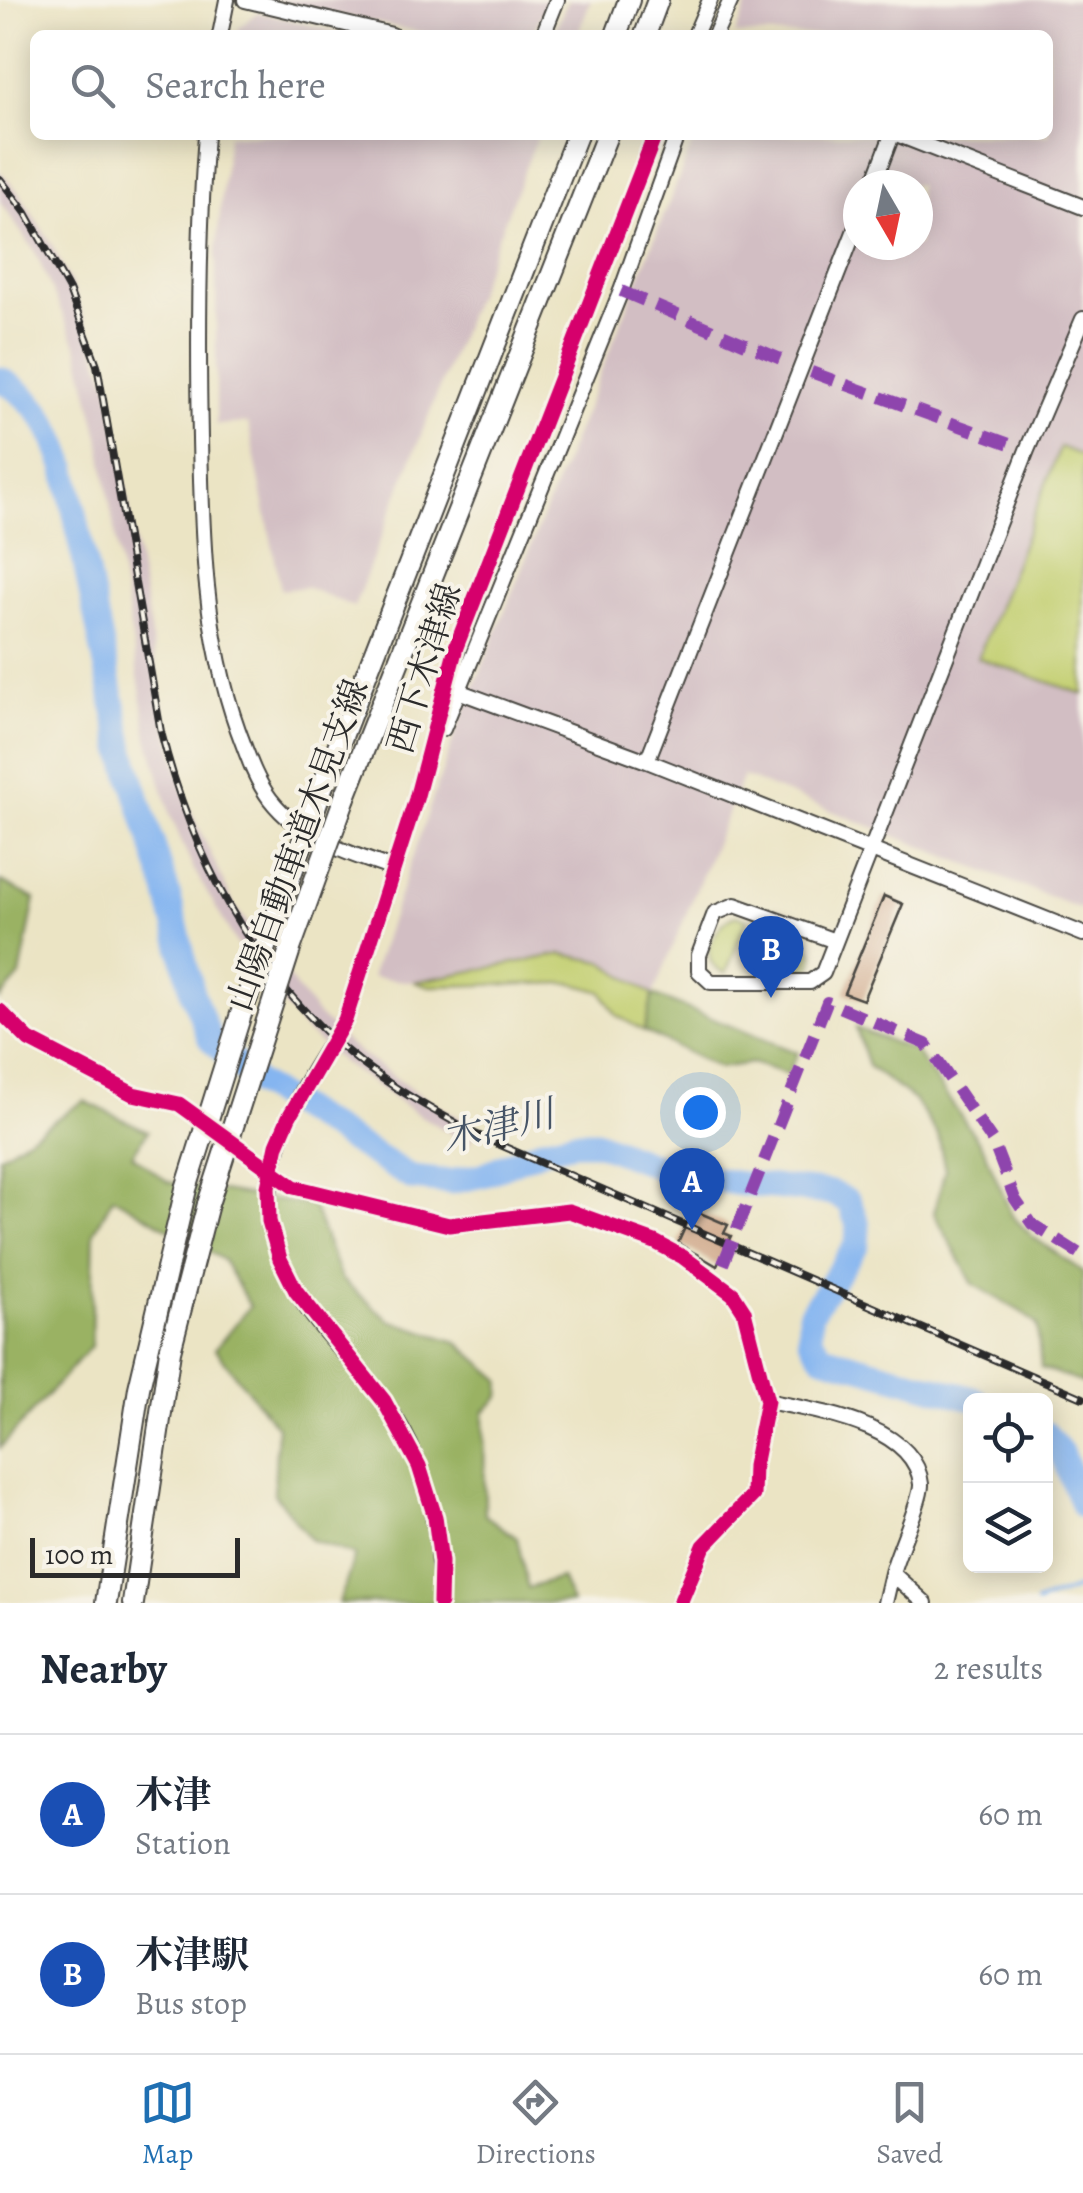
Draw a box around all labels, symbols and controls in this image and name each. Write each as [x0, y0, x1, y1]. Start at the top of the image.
search box [30, 30, 1053, 140]
icon: search [65, 58, 120, 113]
text: Search here [145, 59, 326, 111]
north arrow [843, 170, 933, 260]
street label: 西下木津線 [375, 577, 473, 759]
street label: 山陽自動車道木見支線 [215, 672, 379, 1018]
pin: B [738, 916, 804, 998]
water label: 木津川 [436, 1086, 563, 1165]
your location [675, 1087, 726, 1138]
pin: A [660, 1148, 724, 1230]
map controls [963, 1393, 1053, 1573]
button: locate [963, 1393, 1053, 1483]
button: layers [963, 1483, 1053, 1573]
scale bar [30, 1533, 240, 1578]
text: 100 m [45, 1536, 113, 1574]
text: Nearby [40, 1640, 167, 1697]
text: 2 results [934, 1646, 1043, 1690]
text: 木津 [135, 1769, 211, 1821]
text: A [62, 1792, 83, 1836]
text: 60 m [978, 1792, 1043, 1836]
text: Station [135, 1821, 231, 1865]
text: 木津駅 [135, 1929, 249, 1981]
text: B [62, 1952, 83, 1996]
text: 60 m [978, 1952, 1043, 1996]
text: Bus stop [135, 1981, 247, 2025]
tab: Map [140, 2075, 195, 2173]
tab: Directions [476, 2075, 596, 2173]
tab: Saved [876, 2075, 943, 2173]

